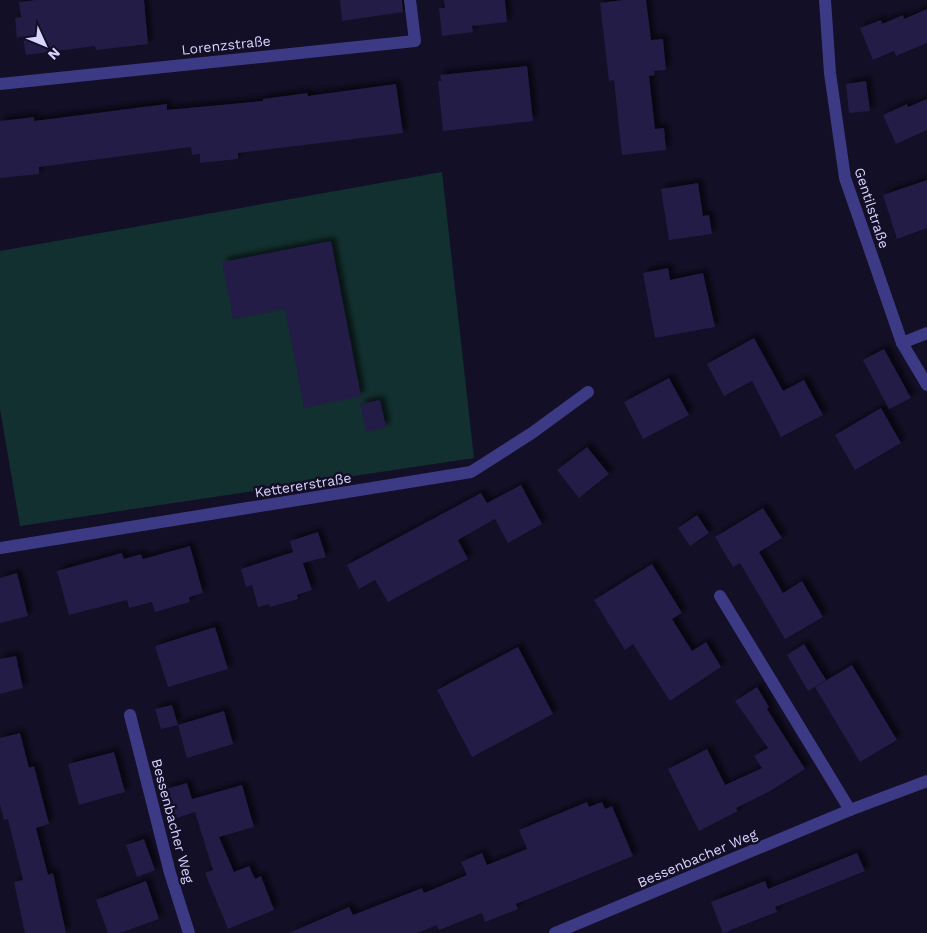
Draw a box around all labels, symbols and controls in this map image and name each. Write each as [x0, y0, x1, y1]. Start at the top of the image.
north arrow [20, 20, 70, 70]
street label: Lorenzstraße [181, 32, 271, 58]
text: N [45, 45, 64, 63]
street label: Gentilstraße [851, 166, 893, 250]
street label: Kettererstraße [253, 469, 353, 501]
street label: Bessenbacher Weg [149, 757, 197, 886]
street label: Bessenbacher Weg [635, 825, 760, 890]

